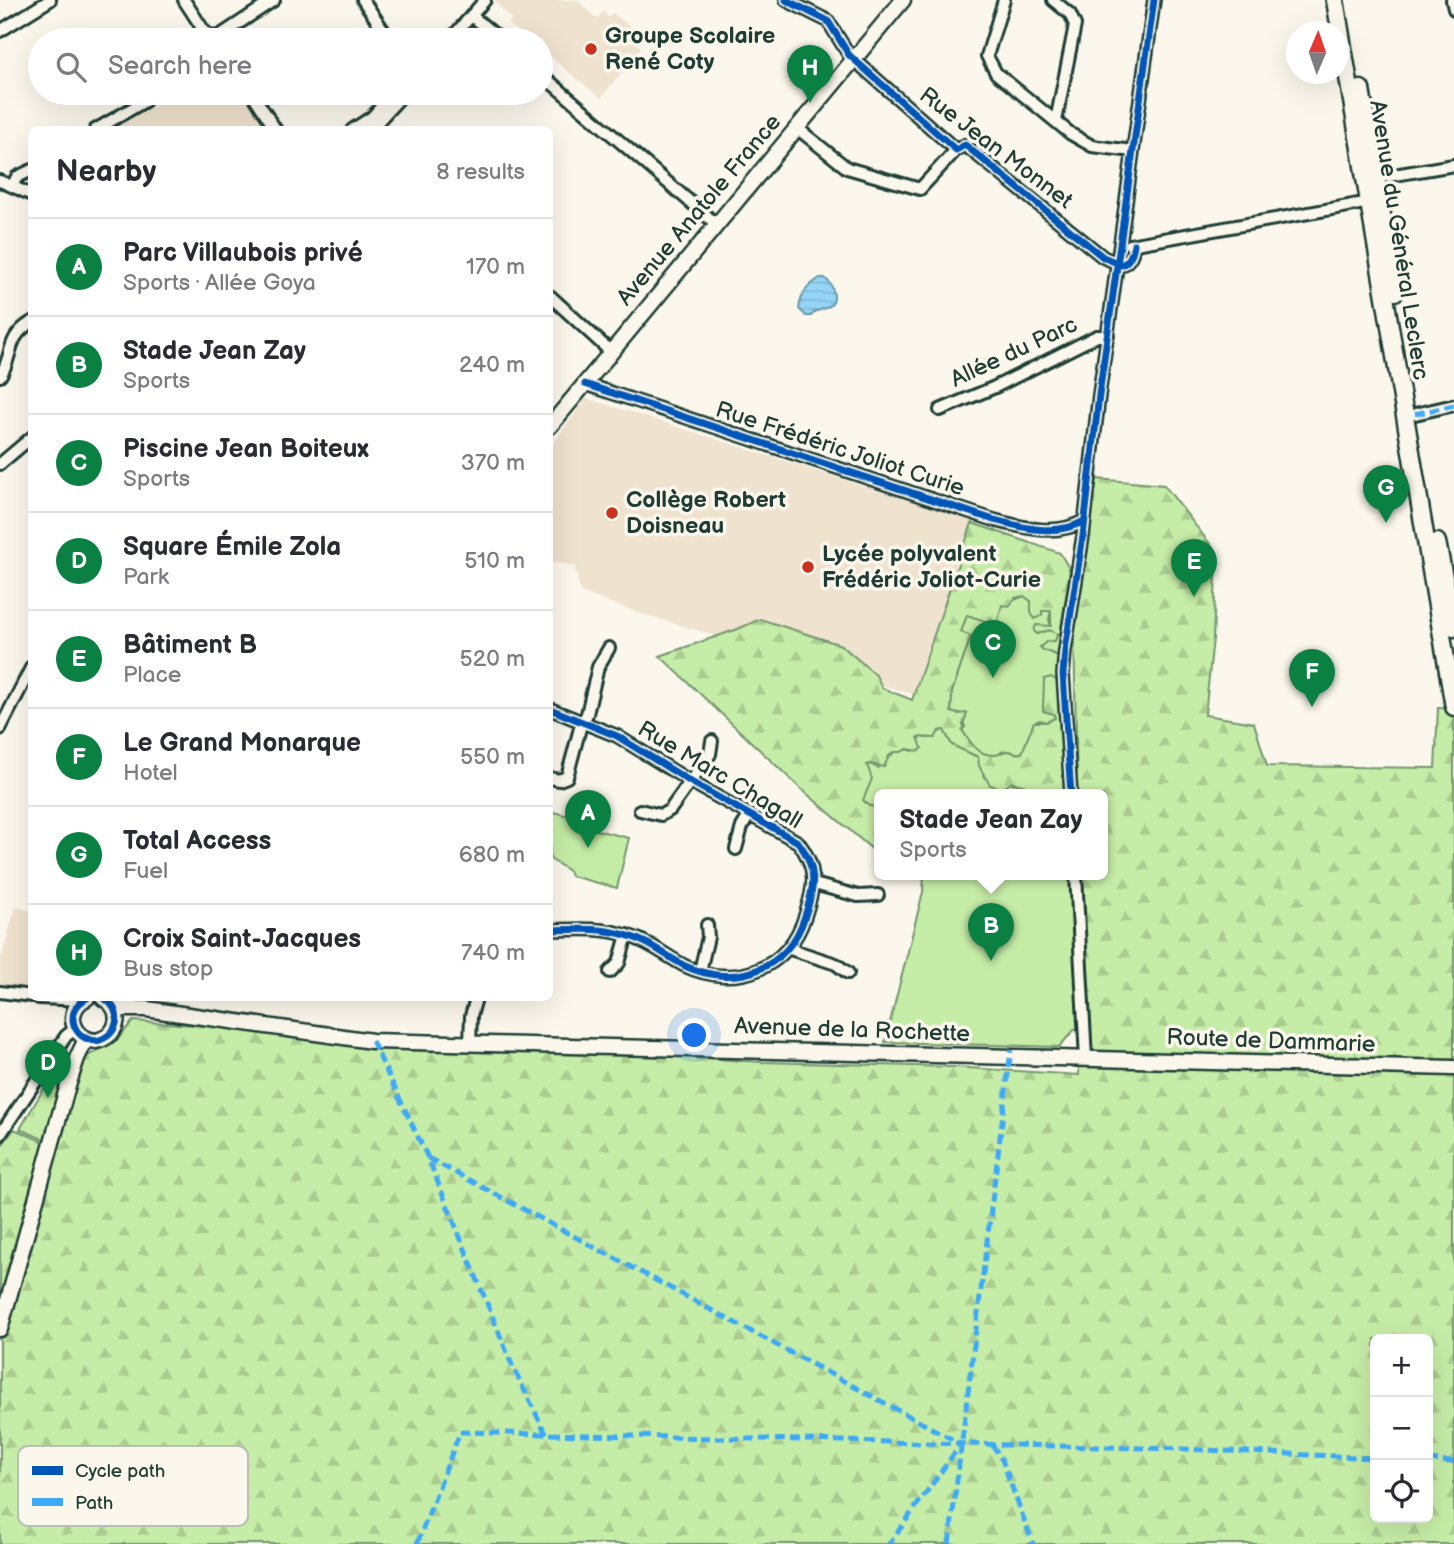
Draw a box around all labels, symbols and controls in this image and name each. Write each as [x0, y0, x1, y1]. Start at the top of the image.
north arrow [1286, 21, 1349, 84]
place label: Groupe Scolaire René Coty [605, 22, 775, 76]
search box [28, 28, 553, 105]
marker: Groupe Scolaire René Coty [583, 41, 599, 57]
pin: H [787, 45, 833, 103]
icon: search [52, 48, 90, 86]
text: Search here [108, 51, 252, 82]
street label: Rue Jean Monnet [914, 81, 1078, 215]
street label: Avenue du Général Leclerc [1363, 98, 1435, 382]
street label: Avenue Anatole France [611, 109, 787, 311]
text: Nearby [56, 154, 156, 190]
text: 8 results [436, 158, 525, 186]
text: Parc Villaubois privé [123, 238, 363, 269]
text: A [72, 253, 86, 281]
text: 170 m [466, 253, 525, 281]
text: Sports · Allée Goya [123, 269, 316, 297]
street label: Allée du Parc [946, 310, 1082, 394]
text: Stade Jean Zay [123, 336, 306, 367]
text: B [71, 351, 87, 379]
text: 240 m [459, 351, 525, 379]
text: Sports [123, 367, 190, 395]
street label: Rue Frédéric Joliot Curie [712, 396, 968, 502]
text: Piscine Jean Boiteux [123, 434, 369, 465]
text: C [71, 449, 87, 477]
text: 370 m [461, 449, 525, 477]
text: Sports [123, 465, 190, 493]
pin: G [1363, 465, 1409, 523]
place label: Collège Robert Doisneau [626, 486, 786, 540]
marker: Collège Robert Doisneau [604, 505, 620, 521]
text: Square Émile Zola [123, 532, 341, 563]
pin: E [1171, 539, 1217, 597]
place label: Lycée polyvalent Frédéric Joliot-Curie [822, 540, 1041, 594]
text: D [71, 547, 87, 575]
text: 510 m [464, 547, 525, 575]
marker: Lycée polyvalent Frédéric Joliot-Curie [800, 559, 816, 575]
text: Park [123, 563, 169, 591]
pin: C [970, 620, 1016, 678]
text: Bâtiment B [123, 630, 257, 661]
text: E [72, 645, 86, 673]
text: 520 m [459, 645, 525, 673]
pin: F [1289, 649, 1335, 707]
text: Place [123, 661, 181, 689]
street label: Rue Marc Chagall [633, 715, 807, 835]
text: Le Grand Monarque [123, 728, 361, 759]
text: F [72, 743, 86, 771]
text: 550 m [460, 743, 525, 771]
text: Hotel [123, 759, 178, 787]
popup [874, 789, 1108, 880]
pin: A [565, 790, 611, 848]
text: Stade Jean Zay [900, 805, 1082, 836]
text: Total Access [123, 826, 271, 857]
text: Sports [900, 836, 967, 864]
text: G [71, 841, 87, 869]
text: 680 m [459, 841, 525, 869]
text: Fuel [123, 857, 168, 885]
pin: B [968, 903, 1014, 961]
text: Croix Saint-Jacques [123, 924, 361, 955]
text: H [70, 939, 88, 967]
text: 740 m [461, 939, 525, 967]
text: Bus stop [123, 955, 213, 983]
street label: Avenue de la Rochette [734, 1012, 970, 1048]
your location [677, 1018, 711, 1052]
street label: Route de Dammarie [1166, 1023, 1376, 1059]
pin: D [25, 1040, 71, 1098]
map controls [1370, 1334, 1433, 1523]
button: + [1370, 1334, 1433, 1397]
button: − [1370, 1397, 1433, 1460]
legend [18, 1446, 248, 1526]
text: Cycle path [75, 1460, 165, 1483]
button: locate [1370, 1460, 1433, 1523]
text: Path [75, 1492, 113, 1515]

